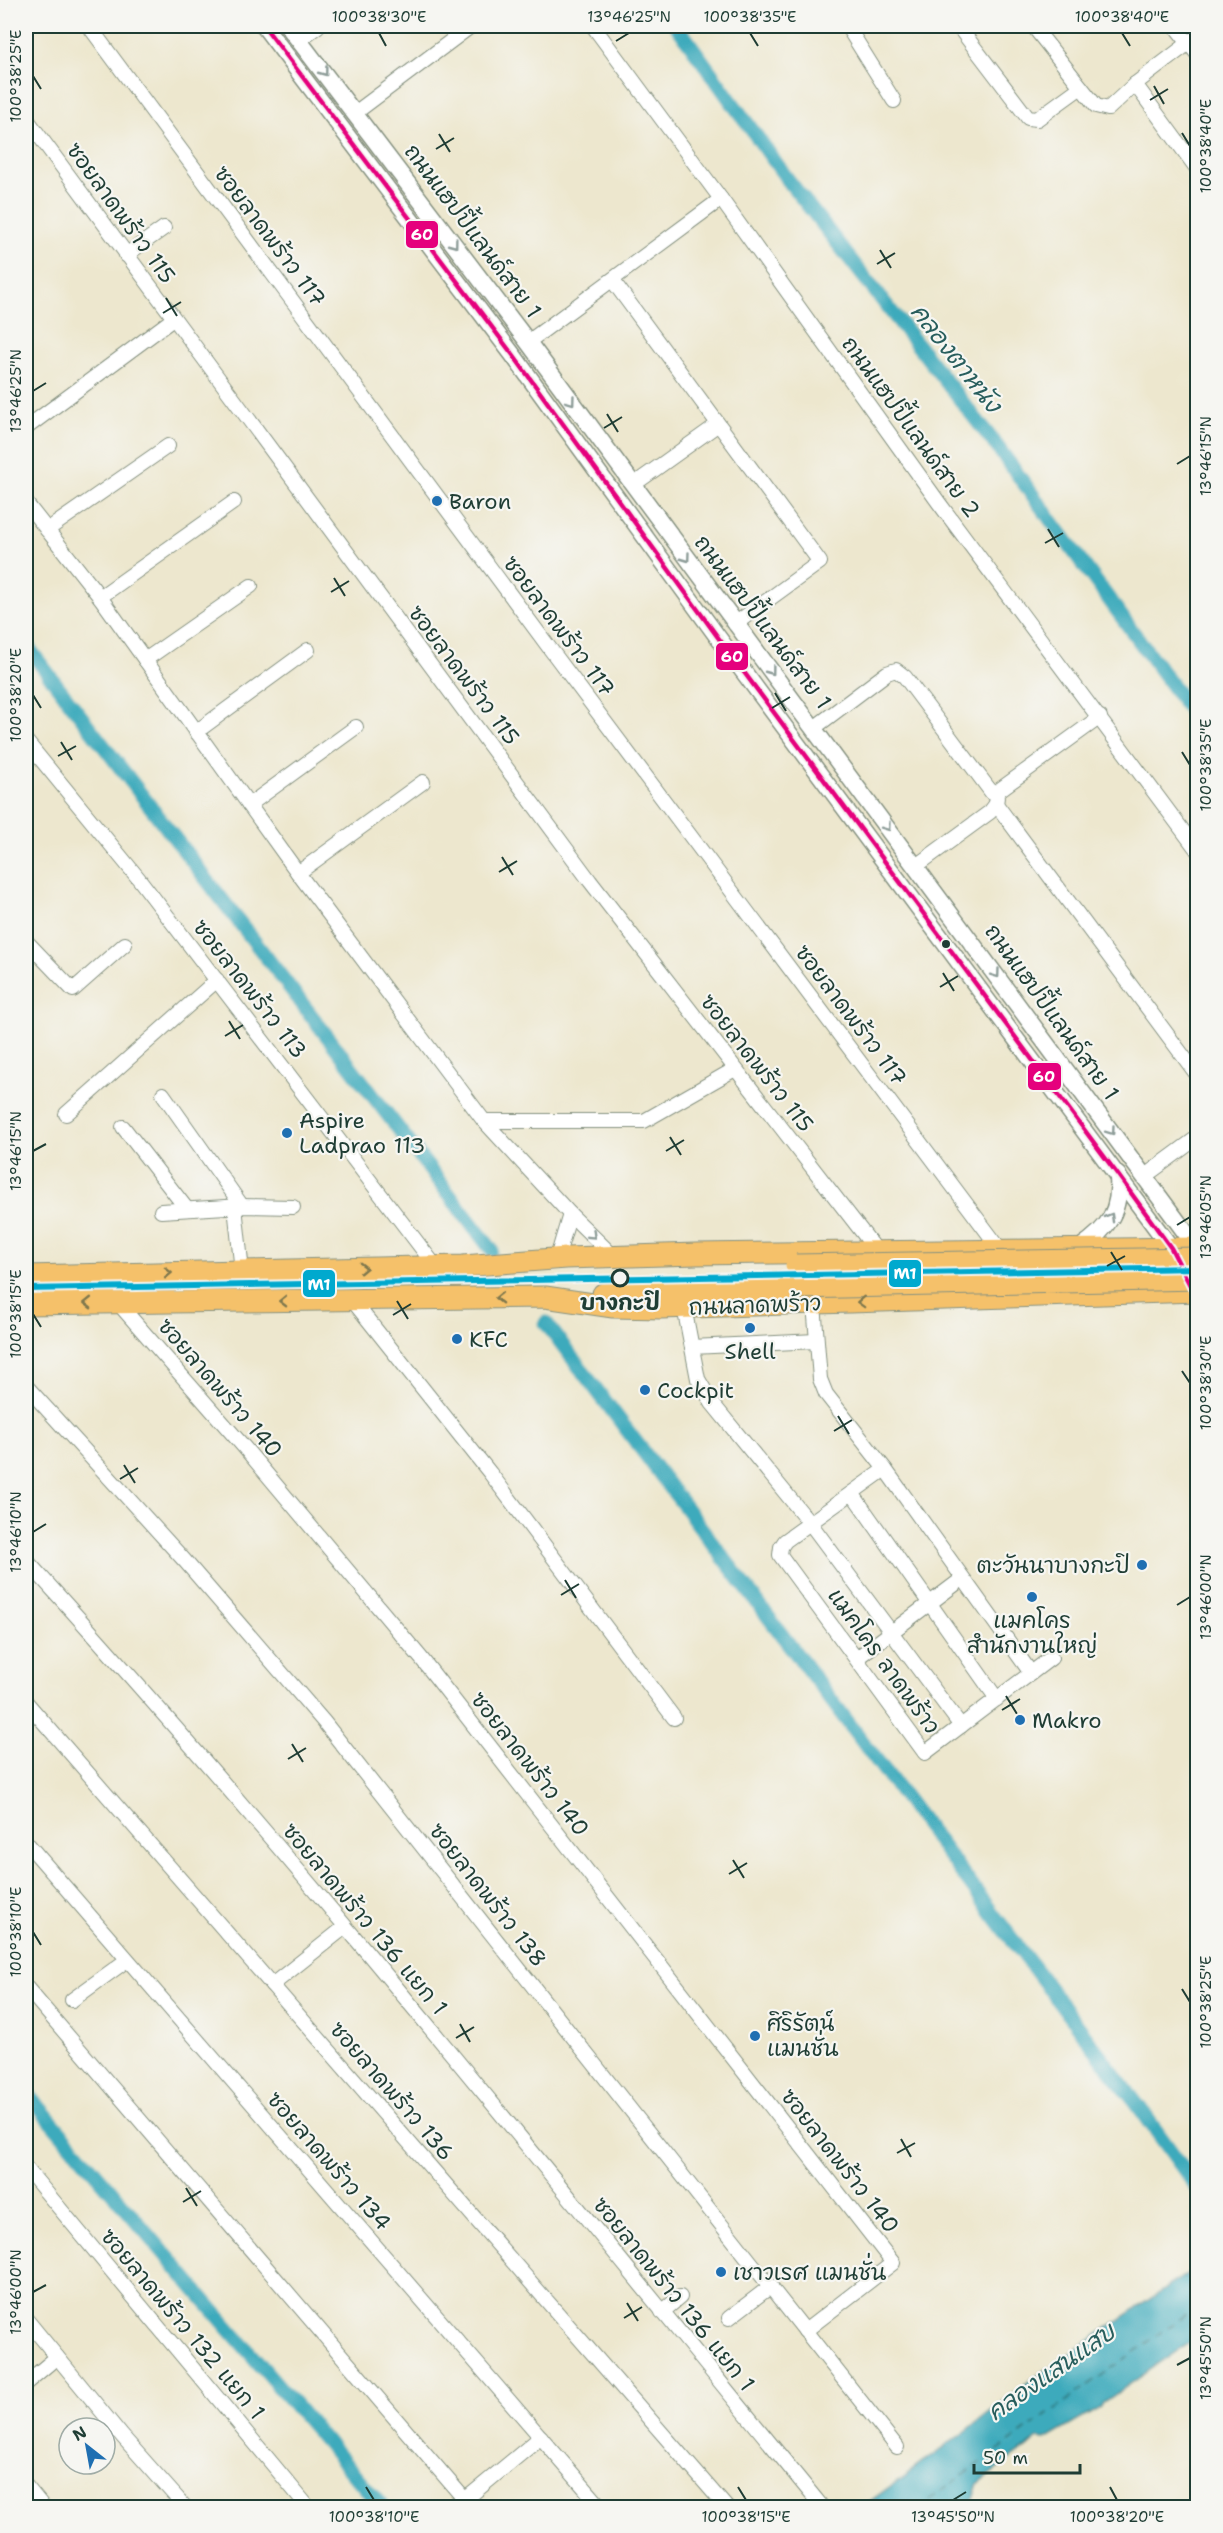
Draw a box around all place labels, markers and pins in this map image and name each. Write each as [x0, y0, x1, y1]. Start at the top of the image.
place label: Baron [449, 487, 511, 516]
marker: Baron [430, 494, 444, 508]
unlabelled marker [940, 938, 952, 950]
place label: Aspire Ladprao 113 [299, 1106, 426, 1160]
marker: Aspire Ladprao 113 [280, 1126, 294, 1140]
marker: บางกะปิ [611, 1269, 629, 1287]
place label: บางกะปิ [580, 1288, 660, 1317]
marker: Shell [743, 1321, 757, 1335]
place label: KFC [469, 1325, 508, 1354]
marker: KFC [450, 1332, 464, 1346]
place label: Shell [724, 1337, 776, 1366]
place label: Cockpit [657, 1376, 734, 1405]
marker: Cockpit [638, 1383, 652, 1397]
place label: ตะวันนาบางกะปิ [977, 1551, 1130, 1580]
marker: ตะวันนาบางกะปิ [1135, 1558, 1149, 1572]
marker: แมคโคร สำนักงานใหญ่ [1025, 1590, 1039, 1604]
place label: แมคโคร สำนักงานใหญ่ [967, 1606, 1097, 1660]
place label: Makro [1032, 1706, 1102, 1735]
marker: Makro [1013, 1713, 1027, 1727]
place label: ศิริรัตน์ แมนชั่น [767, 2009, 839, 2063]
marker: ศิริรัตน์ แมนชั่น [748, 2029, 762, 2043]
place label: เชาวเรศ แมนชั่น [733, 2252, 887, 2287]
marker: เชาวเรศ แมนชั่น [714, 2265, 728, 2279]

